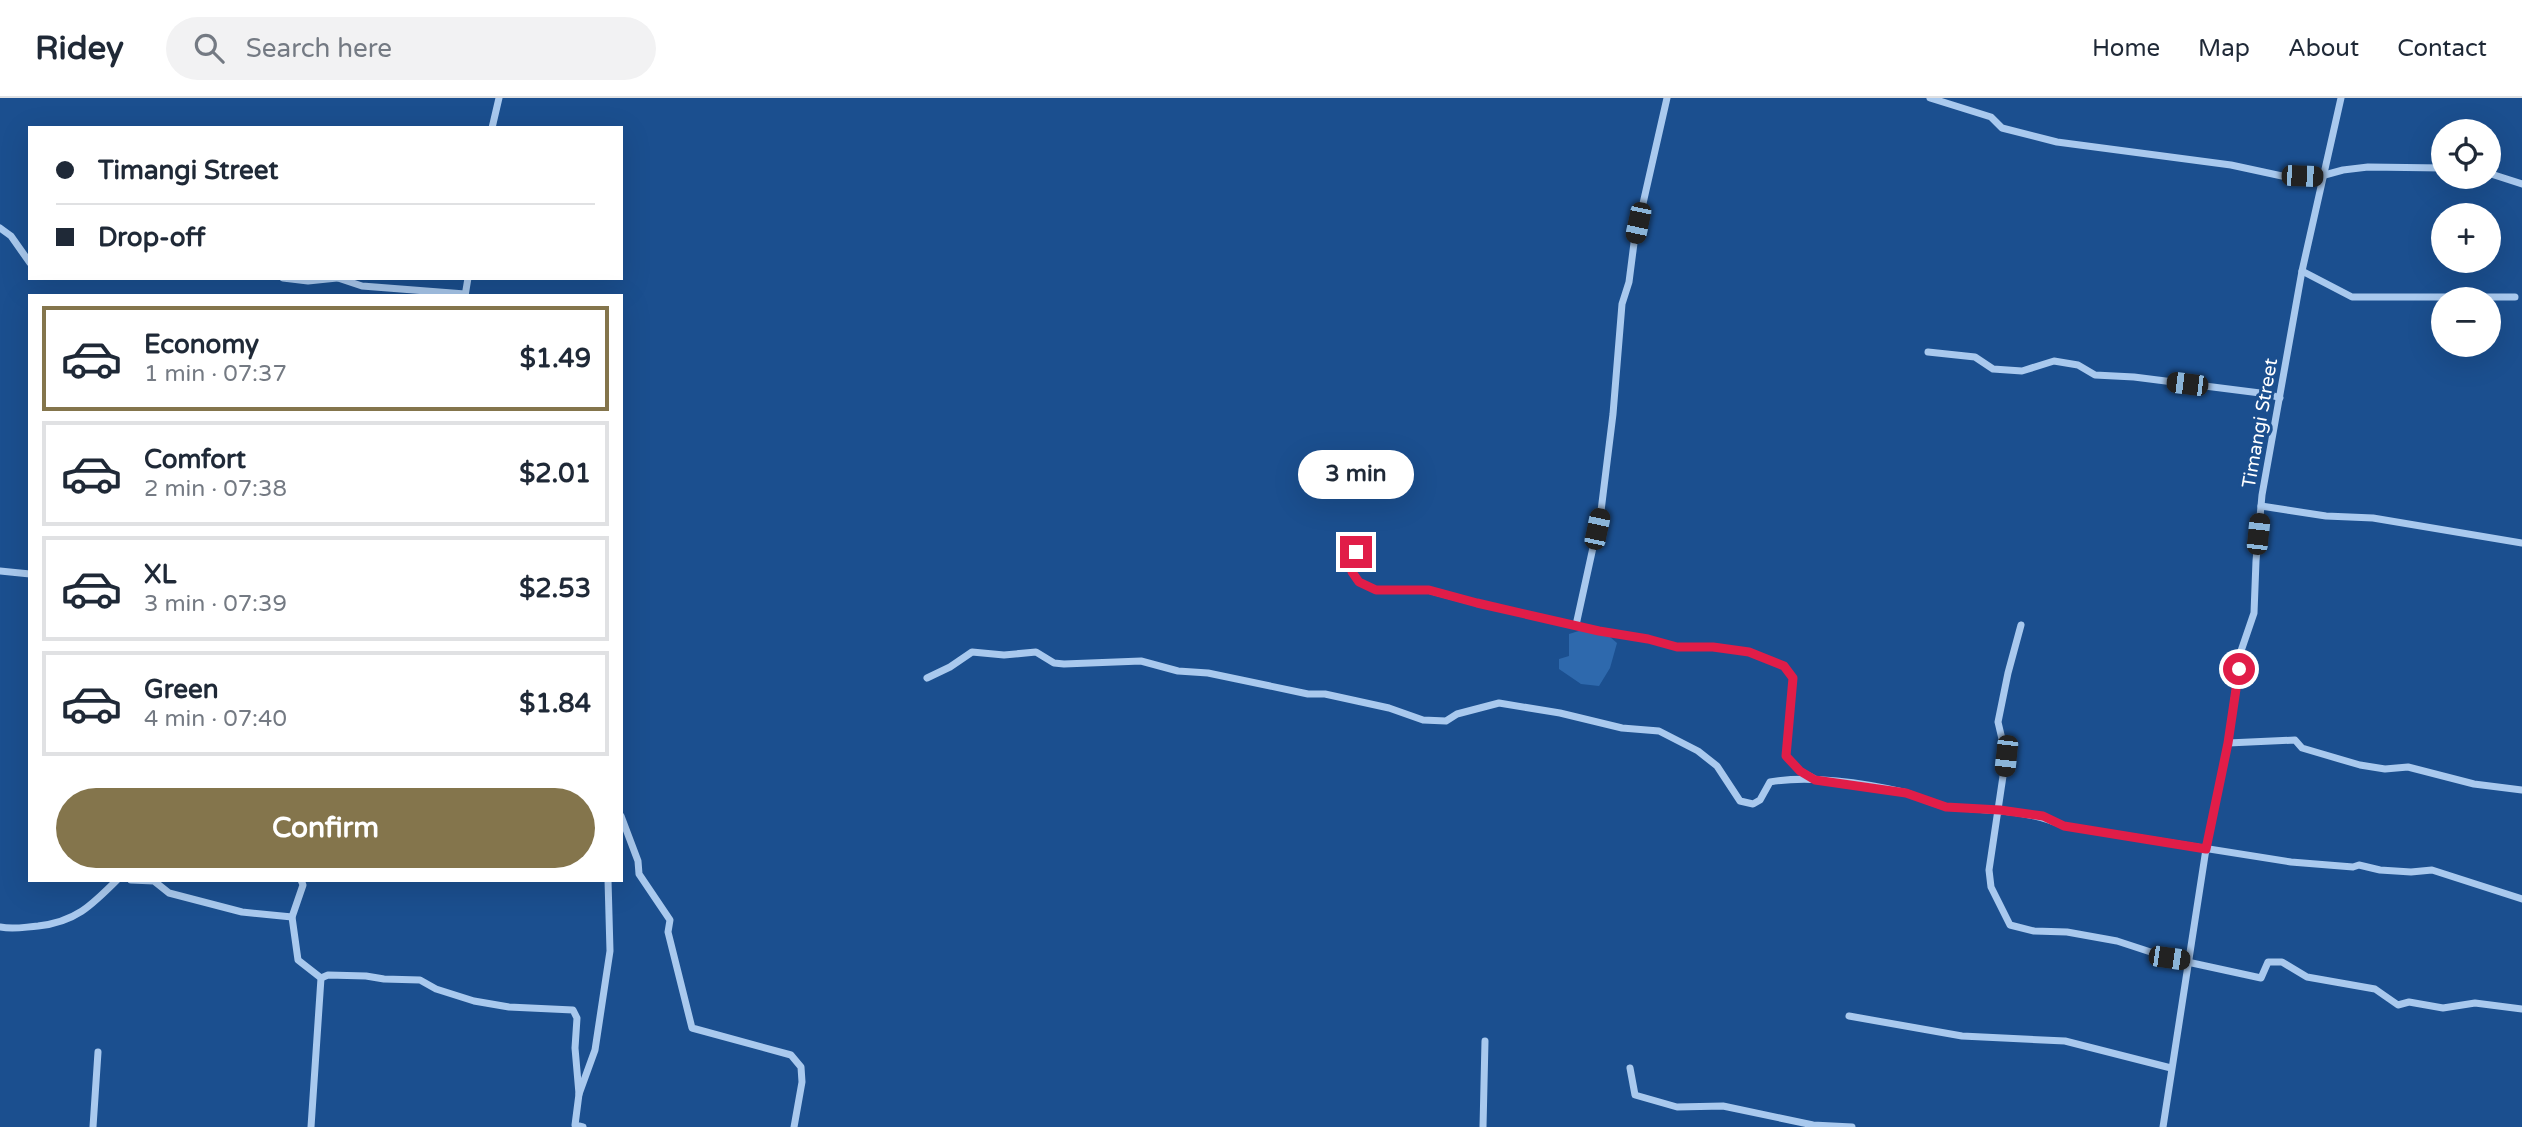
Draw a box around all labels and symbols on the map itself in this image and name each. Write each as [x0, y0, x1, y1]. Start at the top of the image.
car [2281, 165, 2324, 187]
car [1624, 200, 1653, 246]
street label: Timangi Street [2238, 356, 2282, 490]
car [2165, 371, 2210, 397]
callout: 3 min [1298, 450, 1414, 500]
car [1583, 506, 1612, 552]
car [2246, 512, 2271, 556]
route end [1340, 536, 1372, 568]
route start [2223, 653, 2255, 685]
car [1994, 734, 2019, 778]
car [2147, 945, 2192, 971]

